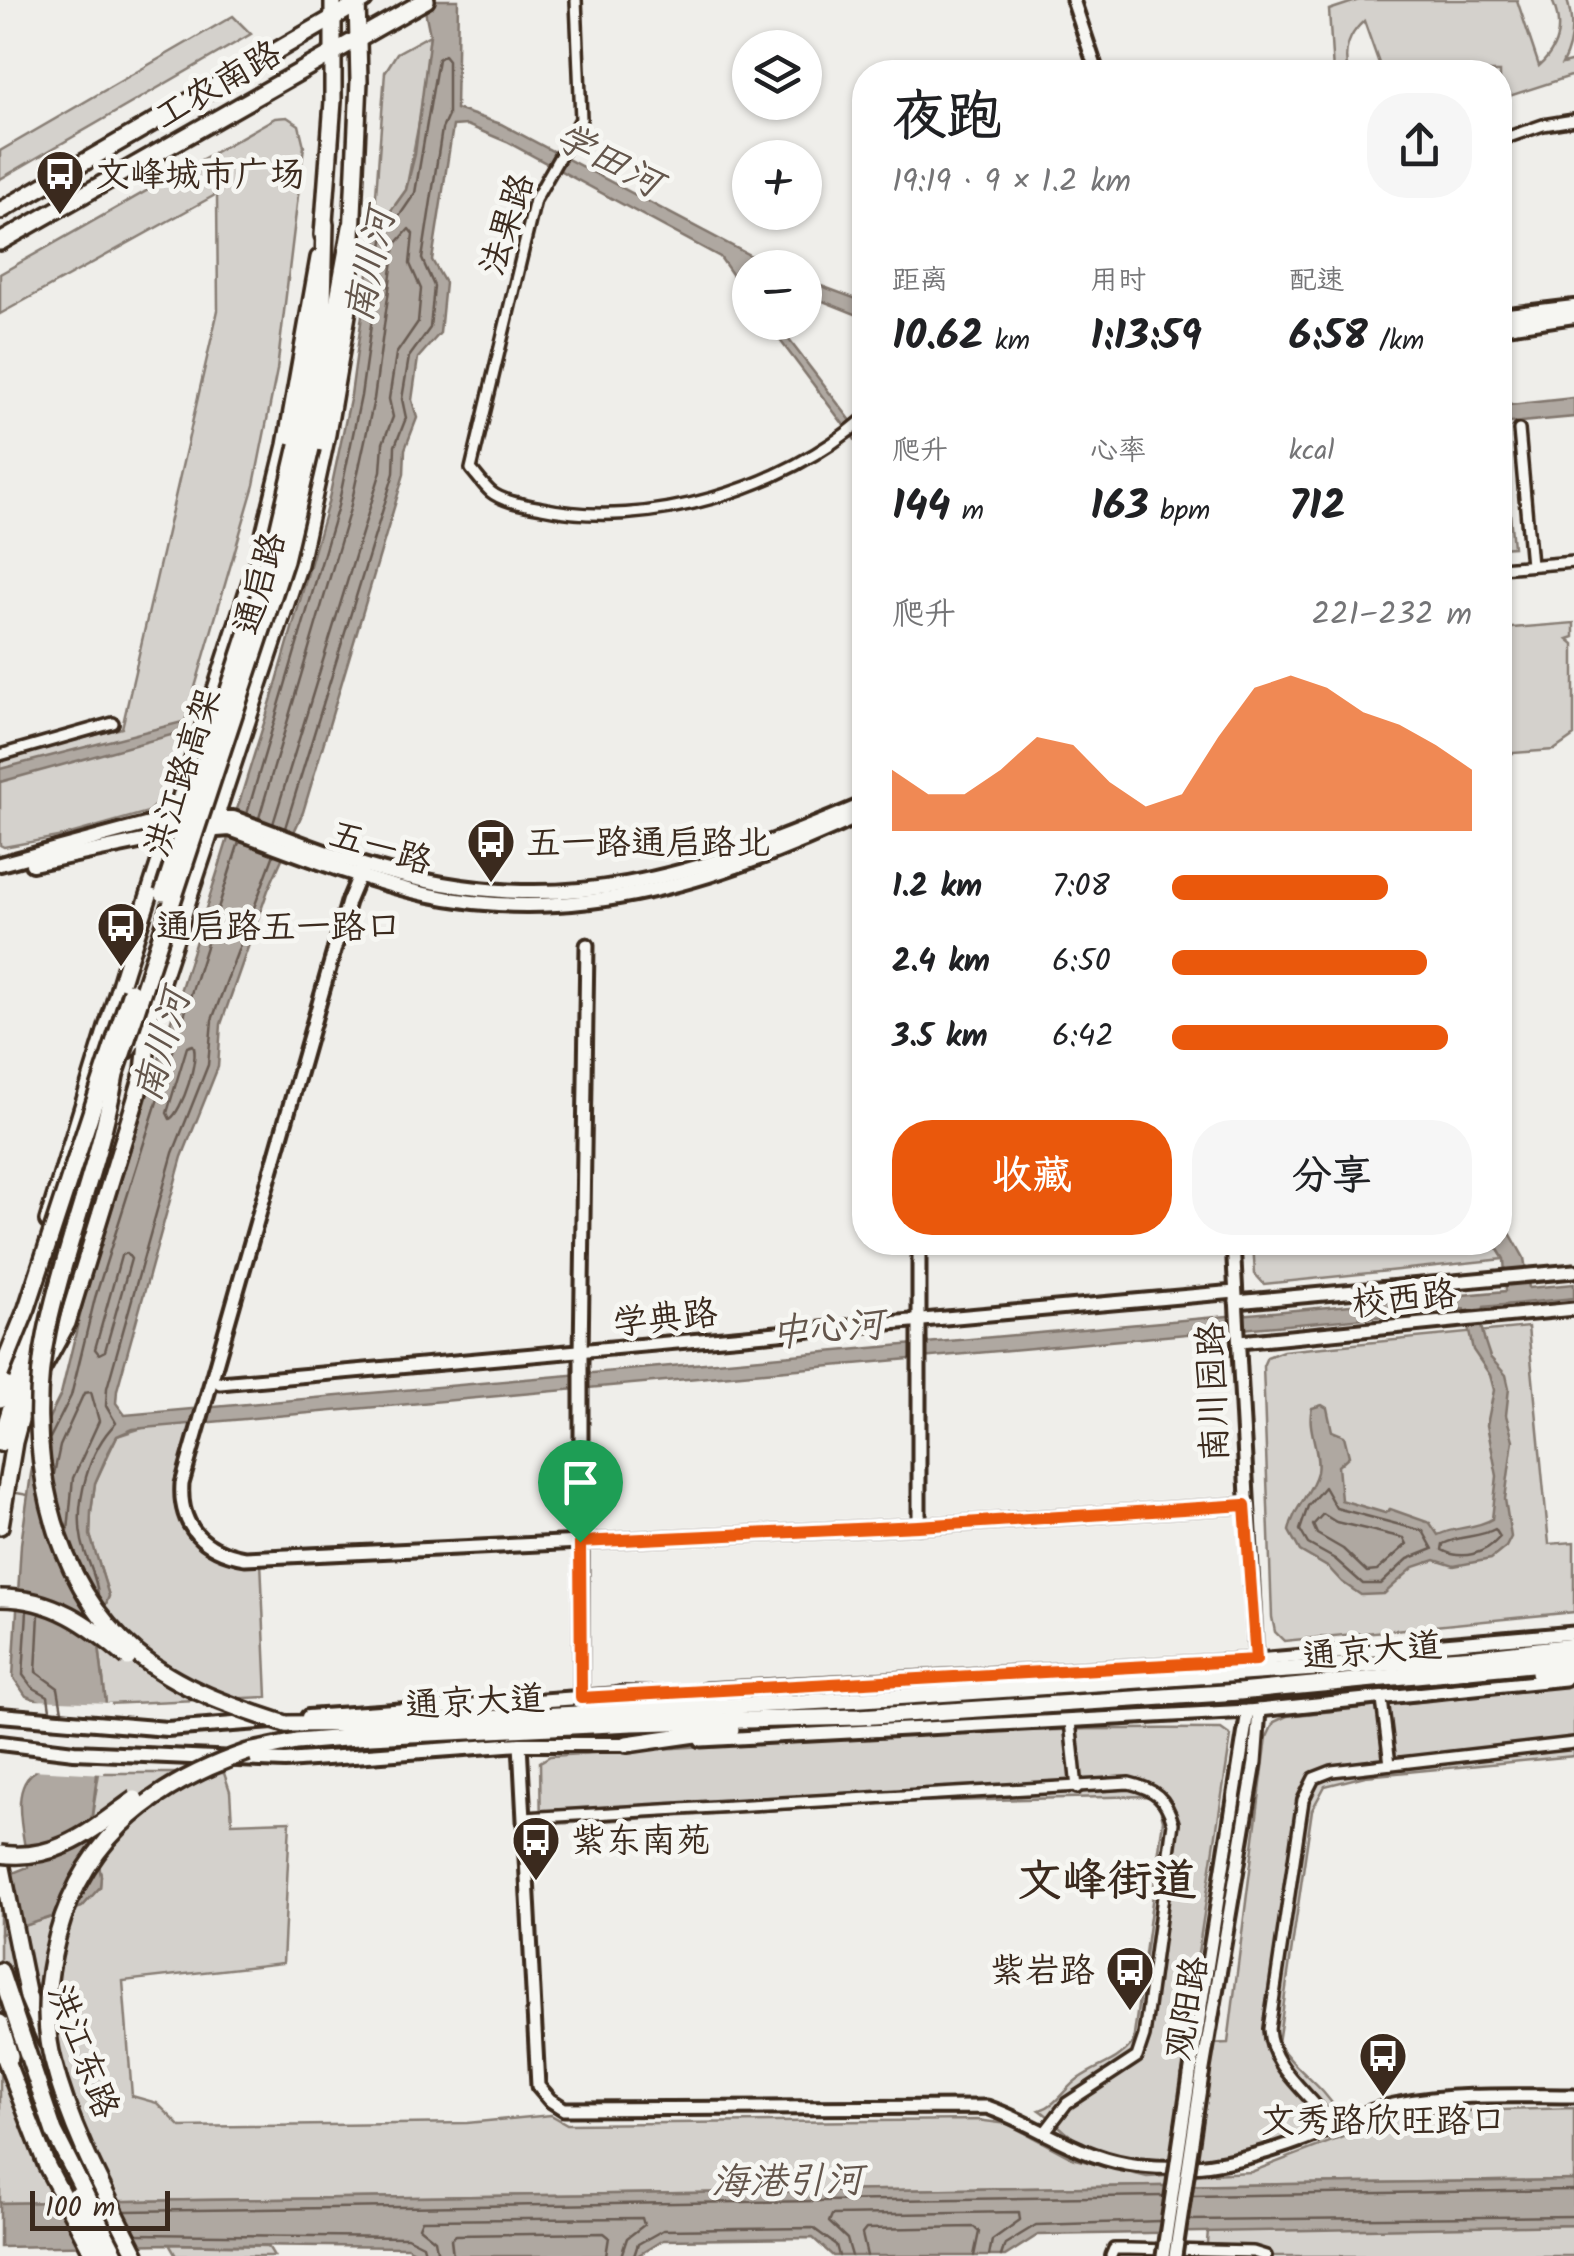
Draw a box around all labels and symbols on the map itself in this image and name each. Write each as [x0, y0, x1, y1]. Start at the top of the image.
street label: 工农南路 [144, 27, 293, 146]
water label: 学田河 [543, 108, 677, 218]
bus stop icon: 文峰城市广场 [34, 148, 86, 216]
place label: 文峰城市广场 [95, 149, 305, 205]
street label: 法果路 [466, 166, 552, 284]
water label: 南川河 [331, 198, 414, 328]
street label: 通启路 [220, 526, 303, 642]
street label: 洪江路高架 [131, 681, 239, 865]
street label: 五一路 [322, 808, 439, 892]
bus stop icon: 五一路通启路北 [465, 816, 517, 884]
place label: 五一路通启路北 [526, 817, 771, 873]
bus stop icon: 通启路五一路口 [95, 900, 147, 968]
place label: 通启路五一路口 [156, 901, 401, 957]
water label: 南川河 [119, 977, 210, 1109]
street label: 校西路 [1349, 1268, 1459, 1334]
street label: 学典路 [610, 1287, 720, 1353]
water label: 中心河 [768, 1296, 893, 1366]
street label: 南川园路 [1185, 1321, 1245, 1463]
pin [538, 1440, 623, 1543]
street label: 通京大道 [1300, 1619, 1444, 1687]
street label: 通京大道 [404, 1672, 547, 1736]
bus stop icon: 紫东南苑 [510, 1814, 562, 1882]
place label: 紫东南苑 [571, 1815, 711, 1871]
district label: 文峰街道 [1017, 1847, 1197, 1919]
bus stop icon: 紫岩路 [1104, 1944, 1156, 2012]
place label: 紫岩路 [990, 1945, 1095, 2001]
street label: 观阳路 [1152, 1952, 1226, 2065]
street label: 洪江东路 [30, 1977, 132, 2127]
bus stop icon: 文秀路欣旺路口 [1357, 2030, 1409, 2098]
place label: 文秀路欣旺路口 [1260, 2095, 1506, 2151]
water label: 海港引河 [711, 2152, 870, 2214]
scale bar [30, 2186, 170, 2230]

